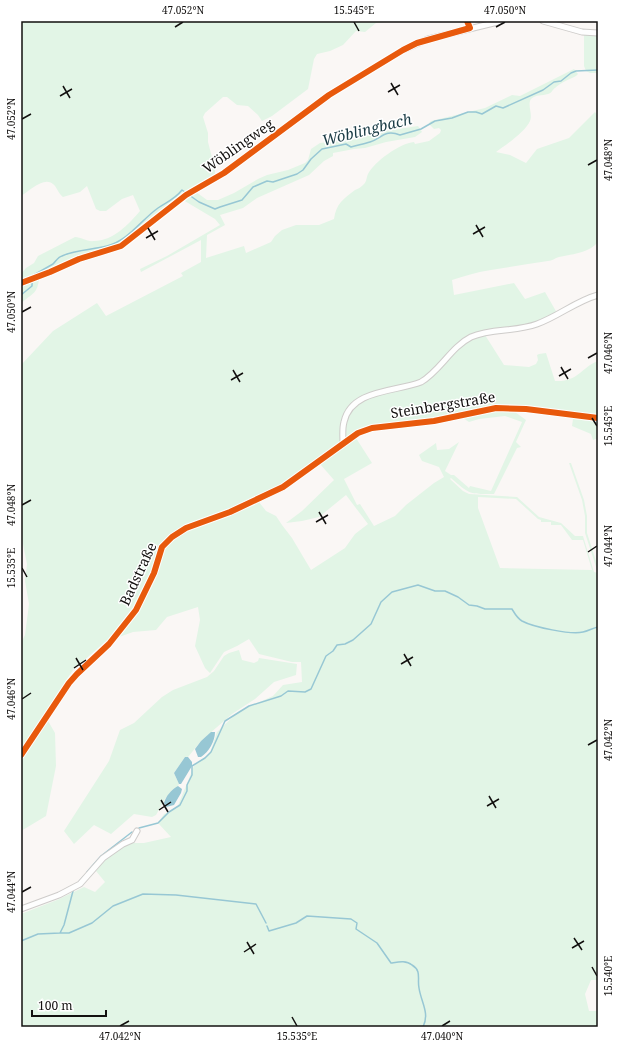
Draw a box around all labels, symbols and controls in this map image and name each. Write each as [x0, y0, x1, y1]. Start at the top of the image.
text: 47.052°N [162, 3, 204, 17]
text: 15.545°E [334, 3, 374, 17]
text: 47.050°N [484, 3, 526, 17]
text: 47.052°N [4, 98, 18, 140]
water label: Wöblingbach [320, 108, 414, 150]
street label: Wöblingweg [198, 114, 278, 177]
text: 47.048°N [601, 139, 615, 181]
text: 47.050°N [4, 291, 18, 333]
text: 47.046°N [601, 332, 615, 374]
street label: Steinbergstraße [389, 387, 497, 422]
text: 15.545°E [601, 406, 615, 446]
text: 47.048°N [4, 484, 18, 526]
text: 47.044°N [601, 525, 615, 567]
street label: Badstraße [115, 539, 160, 608]
text: 15.535°E [4, 548, 18, 588]
text: 47.046°N [4, 678, 18, 720]
text: 47.042°N [601, 719, 615, 761]
text: 47.044°N [4, 871, 18, 913]
text: 15.540°E [601, 956, 615, 996]
scale bar [32, 992, 106, 1018]
text: 100 m [38, 997, 73, 1014]
text: 47.042°N [99, 1029, 141, 1043]
text: 15.535°E [277, 1029, 317, 1043]
text: 47.040°N [421, 1029, 463, 1043]

